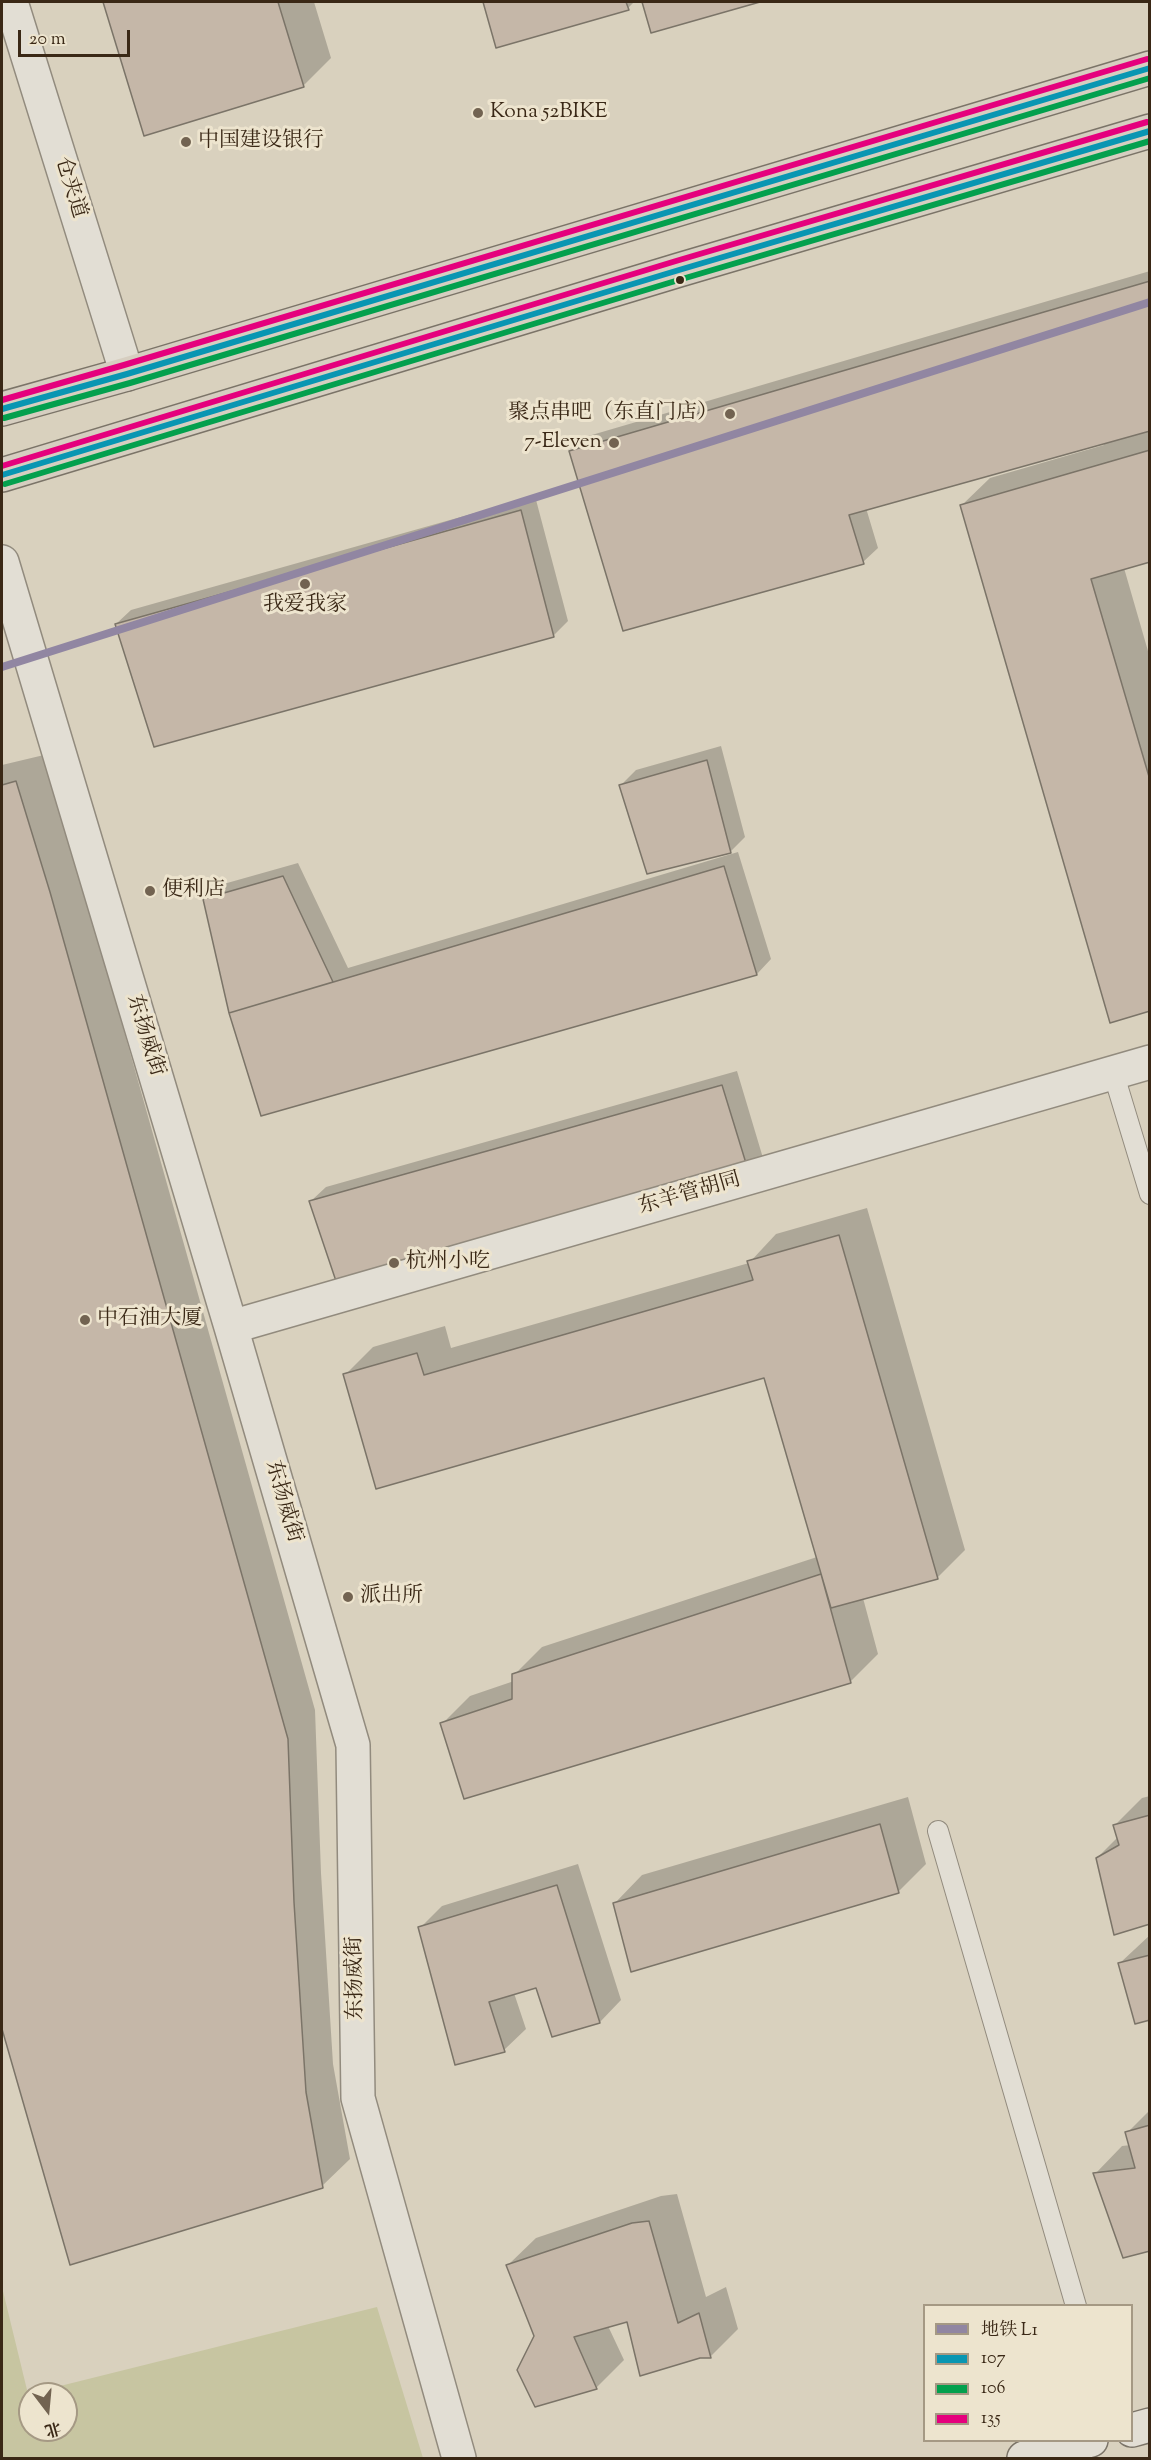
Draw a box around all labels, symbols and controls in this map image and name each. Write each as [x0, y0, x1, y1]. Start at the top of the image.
scale bar [21, 18, 134, 56]
text: 20 m [29, 27, 66, 53]
place label: Kona 52BIKE [490, 100, 607, 126]
marker: Kona 52BIKE [471, 106, 485, 120]
place label: 中国建设银行 [198, 129, 324, 155]
marker: 中国建设银行 [179, 135, 193, 149]
street label: 仓夹道 [48, 154, 90, 222]
unlabelled marker [674, 274, 686, 286]
place label: 聚点串吧（东直门店） [508, 401, 718, 427]
marker: 聚点串吧（东直门店） [723, 407, 737, 421]
place label: 7-Eleven [524, 430, 602, 456]
marker: 7-Eleven [607, 436, 621, 450]
marker: 我爱我家 [298, 577, 312, 591]
place label: 我爱我家 [263, 593, 347, 619]
place label: 便利店 [162, 878, 225, 904]
marker: 便利店 [143, 884, 157, 898]
street label: 东扬威街 [120, 992, 168, 1080]
street label: 东羊管胡同 [636, 1168, 744, 1222]
place label: 杭州小吃 [406, 1250, 490, 1276]
marker: 杭州小吃 [387, 1256, 401, 1270]
place label: 中石油大厦 [97, 1307, 202, 1333]
marker: 中石油大厦 [78, 1313, 92, 1327]
street label: 东扬威街 [258, 1458, 306, 1546]
place label: 派出所 [360, 1584, 423, 1610]
marker: 派出所 [341, 1590, 355, 1604]
street label: 东扬威街 [344, 1936, 370, 2020]
legend [923, 2304, 1133, 2442]
text: 地铁 L1 [981, 2318, 1038, 2344]
text: 107 [981, 2346, 1005, 2372]
text: 106 [981, 2376, 1005, 2402]
north arrow [18, 2382, 78, 2442]
text: 135 [981, 2406, 1001, 2432]
text: 北 [42, 2415, 63, 2441]

